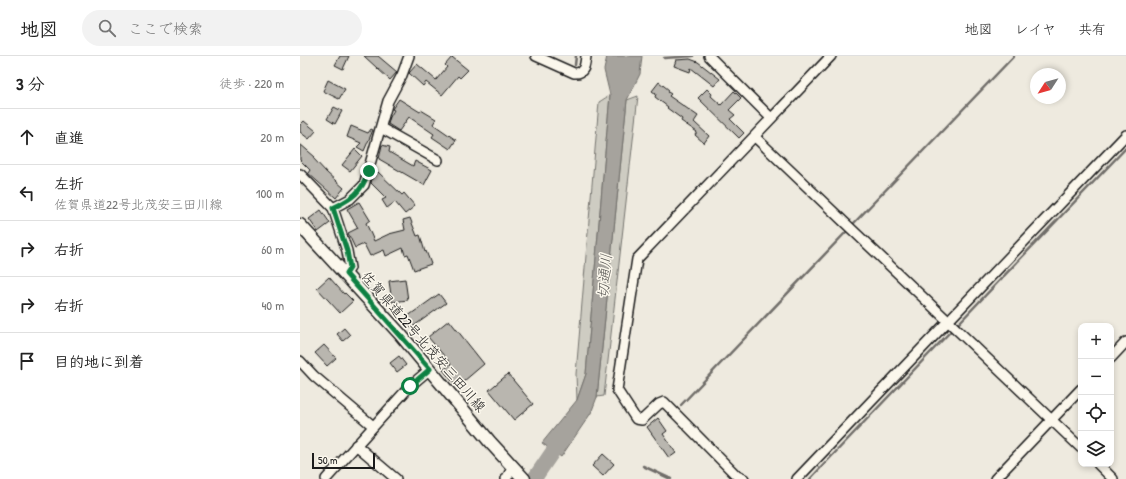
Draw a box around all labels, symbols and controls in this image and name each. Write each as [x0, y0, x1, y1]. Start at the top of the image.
search box [82, 10, 362, 46]
text: 地図 [20, 16, 58, 42]
icon: search [96, 17, 118, 39]
text: ここで検索 [128, 18, 203, 39]
text: 地図 [965, 19, 993, 38]
text: レイヤ [1015, 19, 1056, 38]
text: 共有 [1078, 19, 1106, 38]
north arrow [1030, 68, 1066, 104]
text: 3 分 [16, 72, 45, 95]
text: 徒歩 · 220 m [220, 74, 284, 92]
icon: ahead [16, 126, 38, 148]
text: 直進 [54, 127, 84, 148]
text: 20 m [260, 128, 284, 146]
route end [360, 162, 378, 180]
text: 左折 [54, 173, 84, 194]
icon: left [16, 182, 38, 204]
text: 100 m [256, 184, 284, 202]
text: 佐賀県道22号北茂安三田川線 [54, 195, 222, 213]
icon: right [16, 238, 38, 260]
text: 右折 [54, 239, 84, 260]
text: 60 m [261, 240, 284, 258]
water label: 切通川 [592, 253, 616, 299]
street label: 佐賀県道22号北茂安三田川線 [357, 266, 491, 416]
icon: right [16, 294, 38, 316]
text: 右折 [54, 295, 84, 316]
text: 40 m [261, 296, 284, 314]
map controls [1078, 323, 1114, 467]
button: + [1078, 323, 1114, 359]
icon: arrive [16, 350, 38, 372]
text: 目的地に到着 [54, 351, 144, 372]
button: − [1078, 359, 1114, 395]
route start [401, 377, 419, 395]
button: locate [1078, 395, 1114, 431]
button: layers [1078, 431, 1114, 467]
scale bar [312, 451, 375, 470]
text: 50 m [318, 453, 338, 467]

